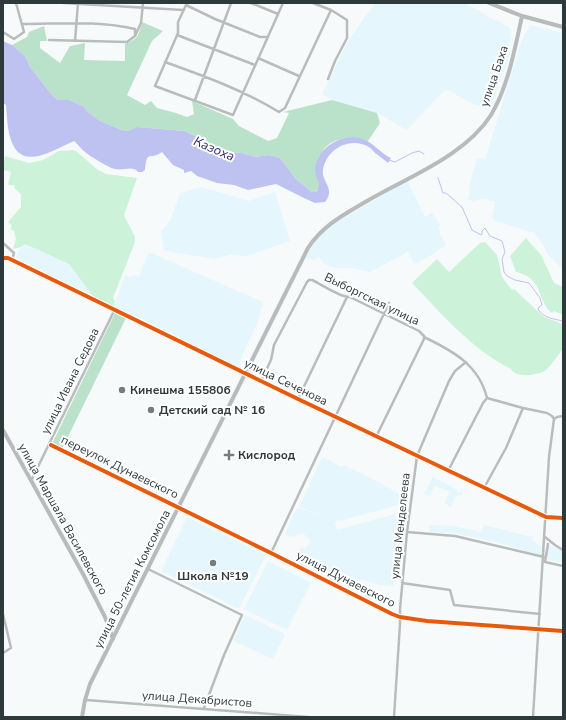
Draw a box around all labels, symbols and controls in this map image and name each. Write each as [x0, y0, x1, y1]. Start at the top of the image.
street label: улица Баха [476, 43, 512, 109]
water label: Казоха [191, 132, 237, 166]
street label: Выборгская улица [322, 269, 422, 329]
street label: улица Ивана Седова [37, 325, 103, 437]
street label: улица Сеченова [242, 355, 330, 409]
place label: Кинешма 155806 [130, 382, 231, 398]
marker: Кинешма 155806 [117, 385, 127, 395]
place label: Детский сад № 16 [159, 402, 265, 418]
marker: Детский сад № 16 [146, 405, 156, 415]
street label: переулок Дунаевского [59, 432, 182, 503]
street label: улица Маршала Василевского [15, 440, 112, 598]
place label: Кислород [238, 447, 296, 463]
marker: Кислород [223, 449, 235, 461]
street label: улица Менделеева [386, 472, 414, 580]
street label: улица 50-летия Комсомола [90, 507, 174, 651]
street label: улица Дунаевского [294, 547, 399, 611]
marker: Школа №19 [208, 558, 218, 568]
place label: Школа №19 [177, 568, 249, 584]
street label: улица Декабристов [141, 687, 253, 711]

